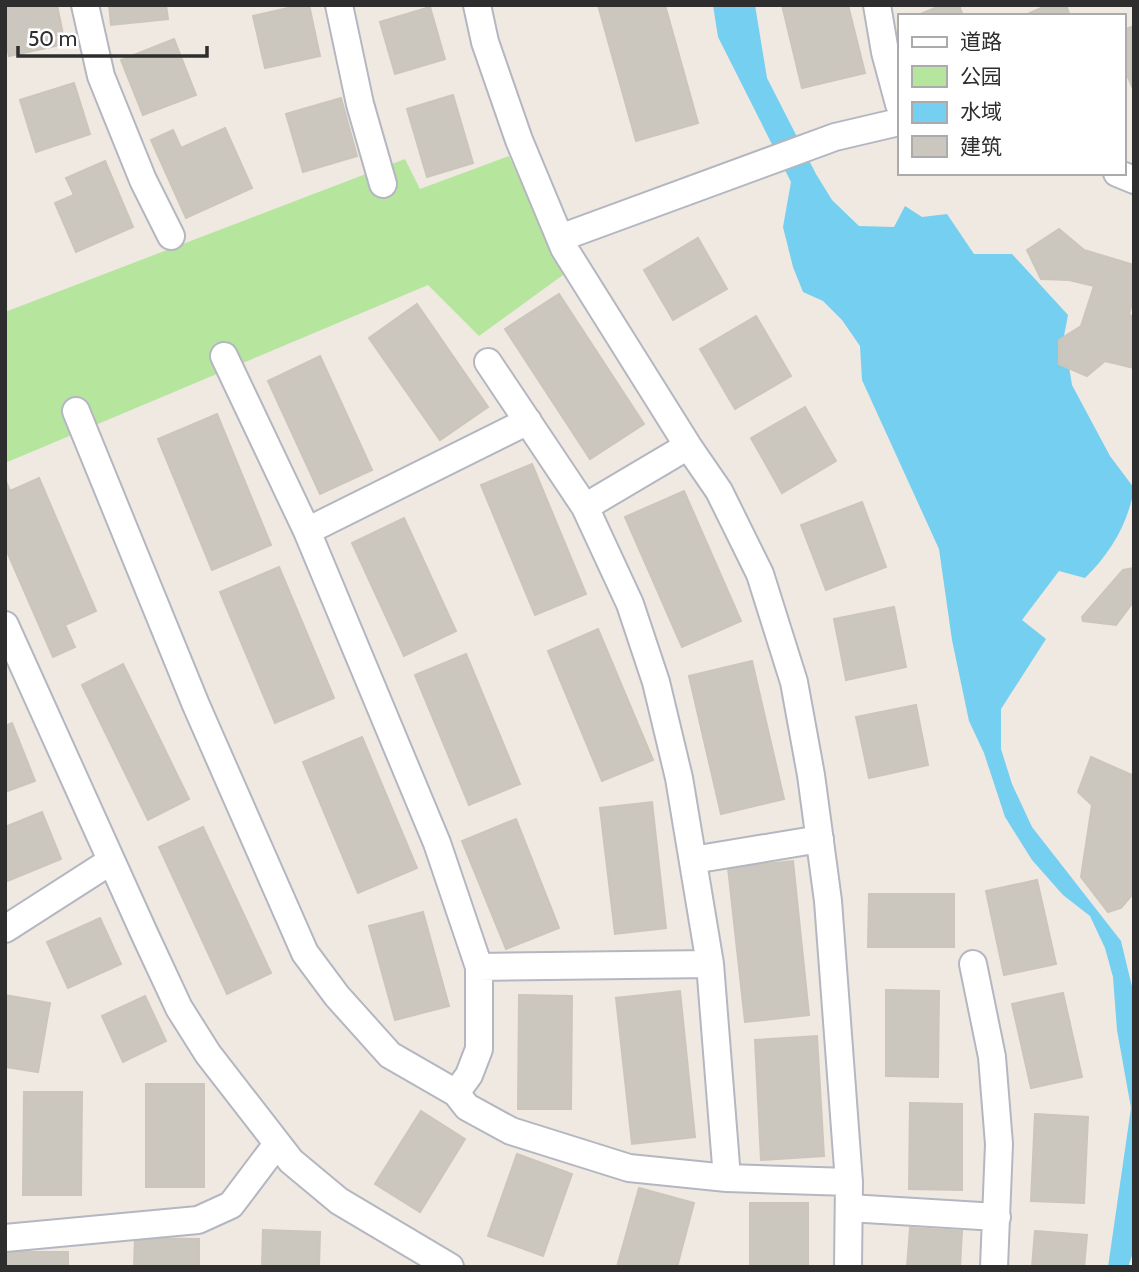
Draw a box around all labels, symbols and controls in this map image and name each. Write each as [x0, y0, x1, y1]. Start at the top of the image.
scale bar [18, 14, 206, 58]
legend [898, 14, 1125, 175]
text: 50 m [28, 26, 77, 51]
text: 道路 [960, 29, 1002, 54]
text: 公园 [960, 64, 1002, 89]
text: 水域 [960, 99, 1002, 124]
text: 建筑 [960, 134, 1002, 159]

